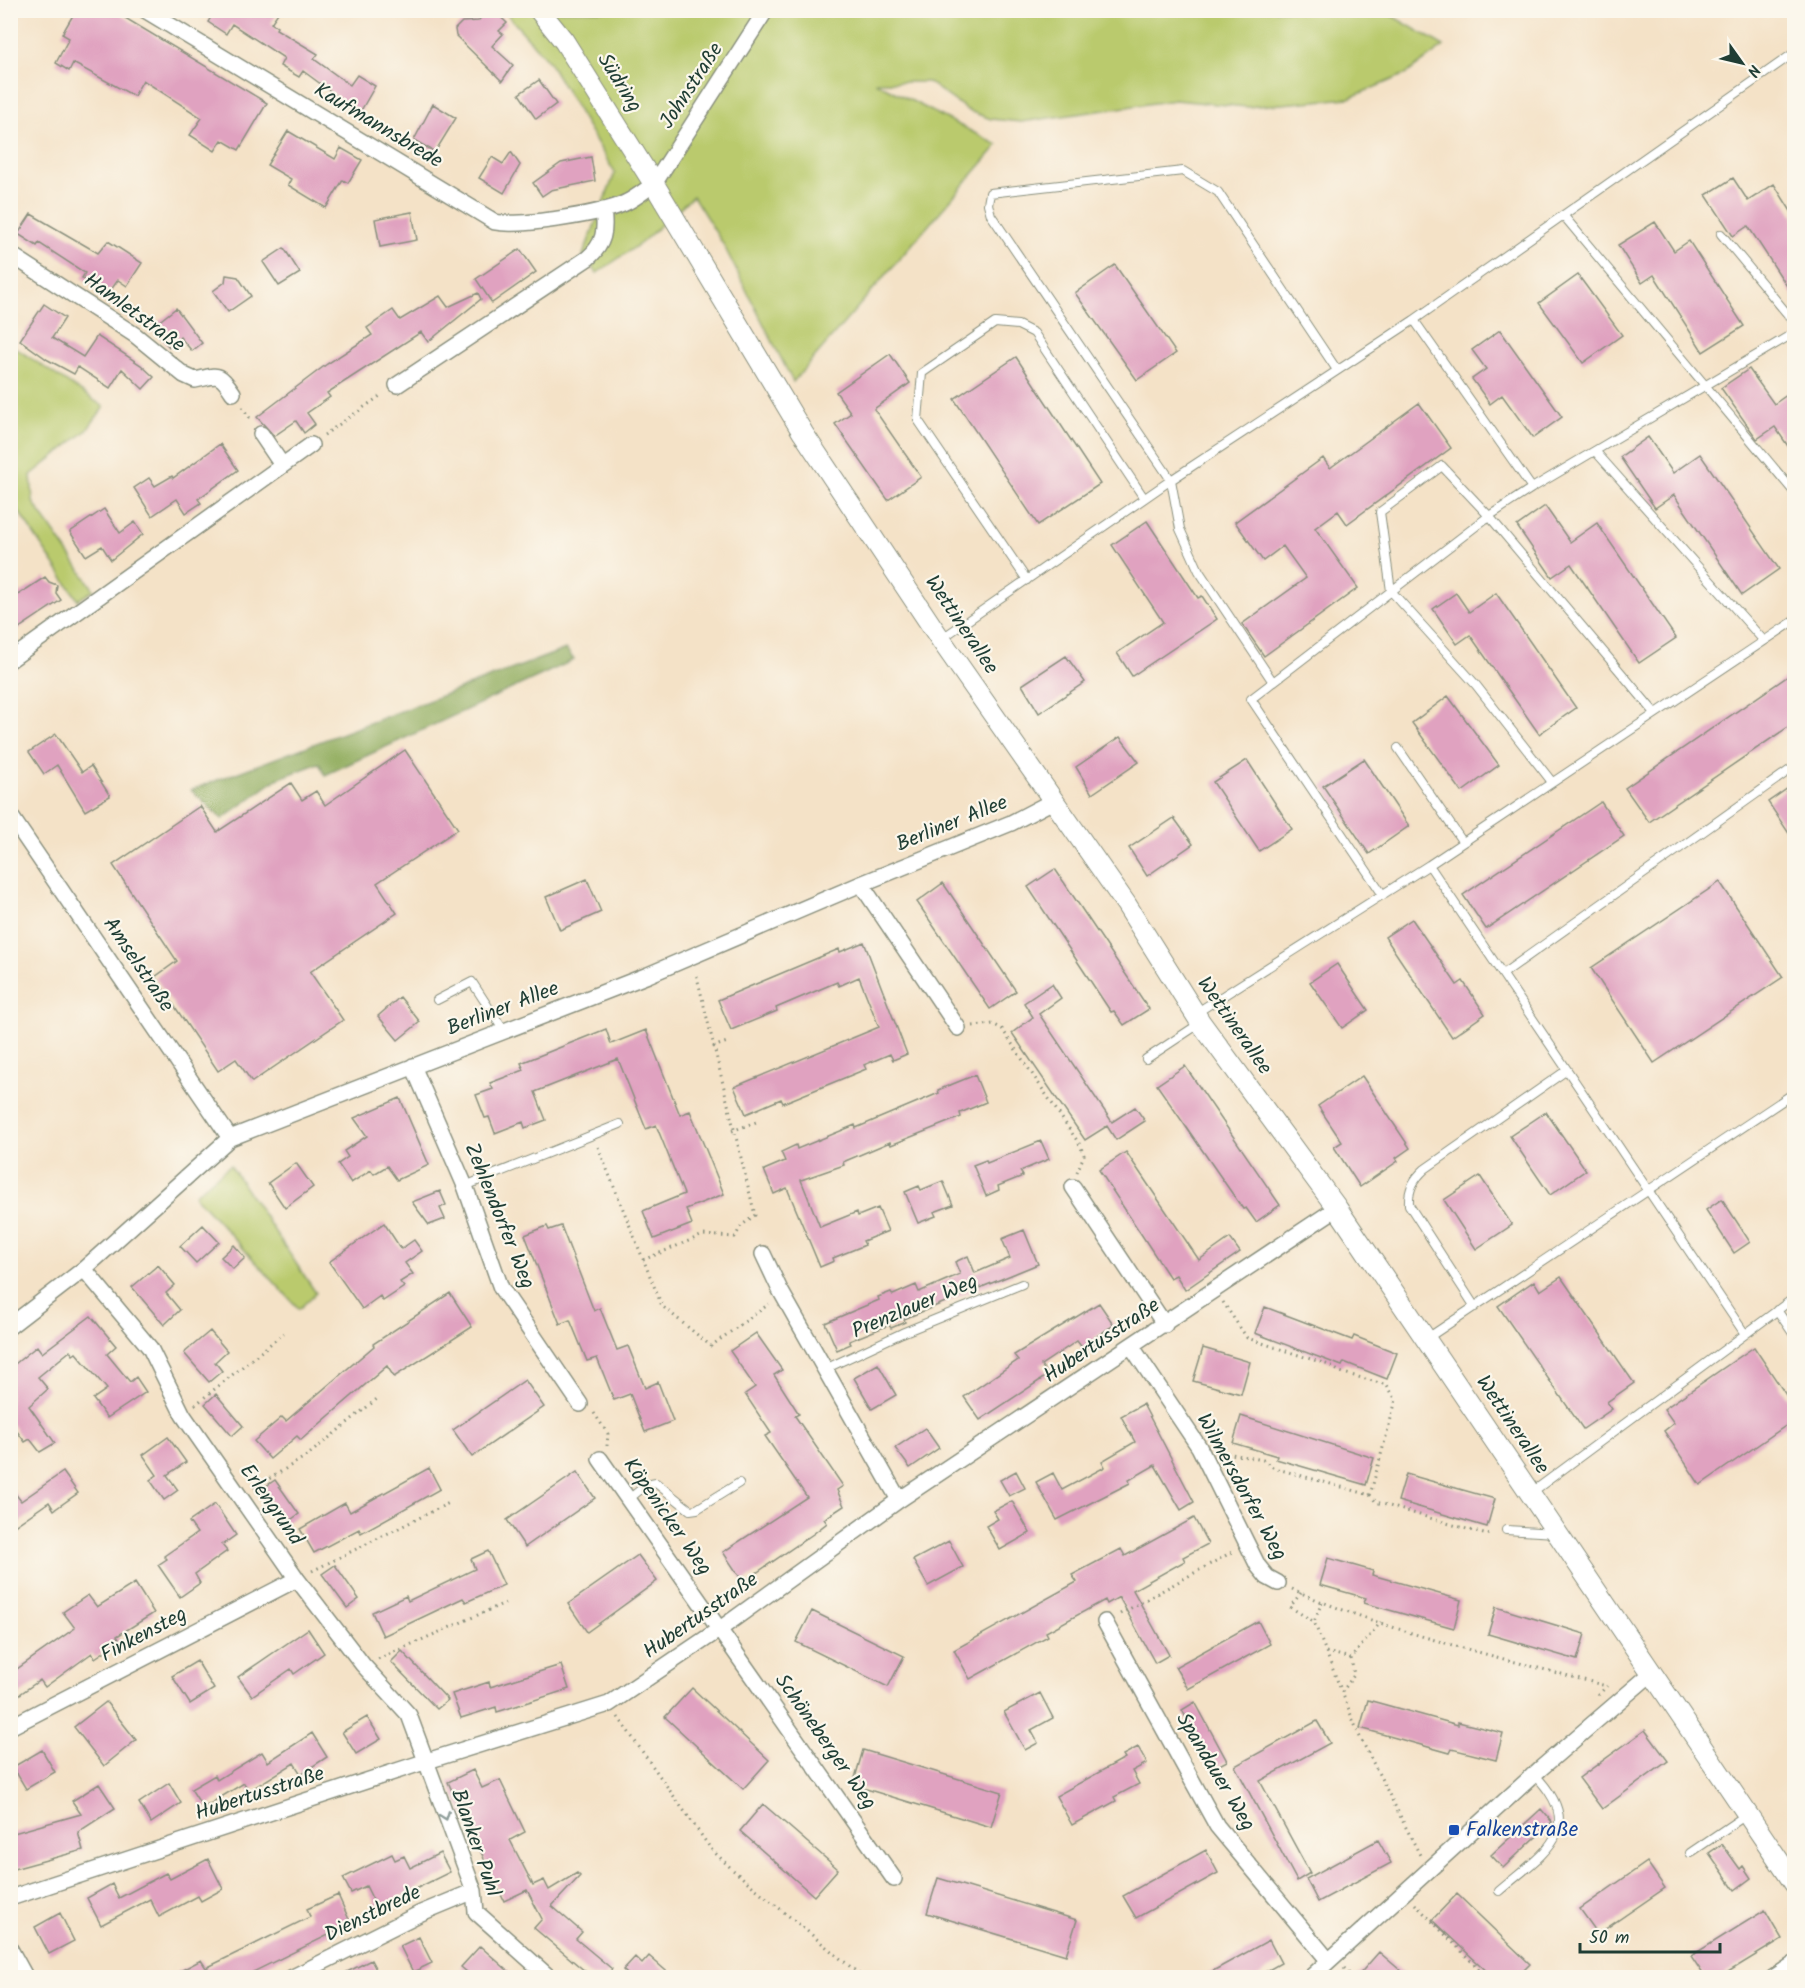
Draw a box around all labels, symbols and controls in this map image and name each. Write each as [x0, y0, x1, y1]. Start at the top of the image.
north arrow [1712, 33, 1772, 93]
street label: Johnstraße [652, 36, 733, 136]
street label: Südring [588, 47, 650, 119]
text: N [1740, 59, 1766, 82]
street label: Kaufmannsbrede [307, 74, 449, 178]
street label: Hamletstraße [76, 265, 192, 362]
street label: Wettinerallee [916, 569, 1007, 682]
street label: Berliner Allee [891, 786, 1013, 861]
street label: Amselstraße [94, 911, 182, 1020]
street label: Wettinerallee [1188, 970, 1280, 1083]
street label: Berliner Allee [442, 972, 564, 1046]
street label: Zehlendorfer Weg [455, 1138, 543, 1294]
street label: Prenzlauer Weg [847, 1266, 983, 1348]
street label: Hubertusstraße [1037, 1289, 1167, 1392]
street label: Wettinerallee [1467, 1369, 1558, 1482]
street label: Wilmersdorfer Weg [1187, 1407, 1295, 1567]
street label: Köpenicker Weg [614, 1451, 720, 1583]
street label: Erlengrund [231, 1457, 312, 1553]
street label: Hubertusstraße [636, 1564, 766, 1668]
street label: Finkensteg [95, 1598, 193, 1672]
street label: Schöneberger Weg [766, 1667, 884, 1817]
street label: Spandauer Weg [1167, 1706, 1263, 1838]
street label: Hubertusstraße [191, 1757, 330, 1830]
street label: Blanker Puhl [441, 1785, 509, 1901]
one-way arrow [438, 1810, 450, 1821]
place label: Falkenstraße [1466, 1814, 1579, 1847]
marker: Falkenstraße [1447, 1823, 1461, 1837]
street label: Dienstbrede [319, 1876, 427, 1952]
scale bar [1580, 1916, 1720, 1954]
text: 50 m [1589, 1924, 1629, 1953]

